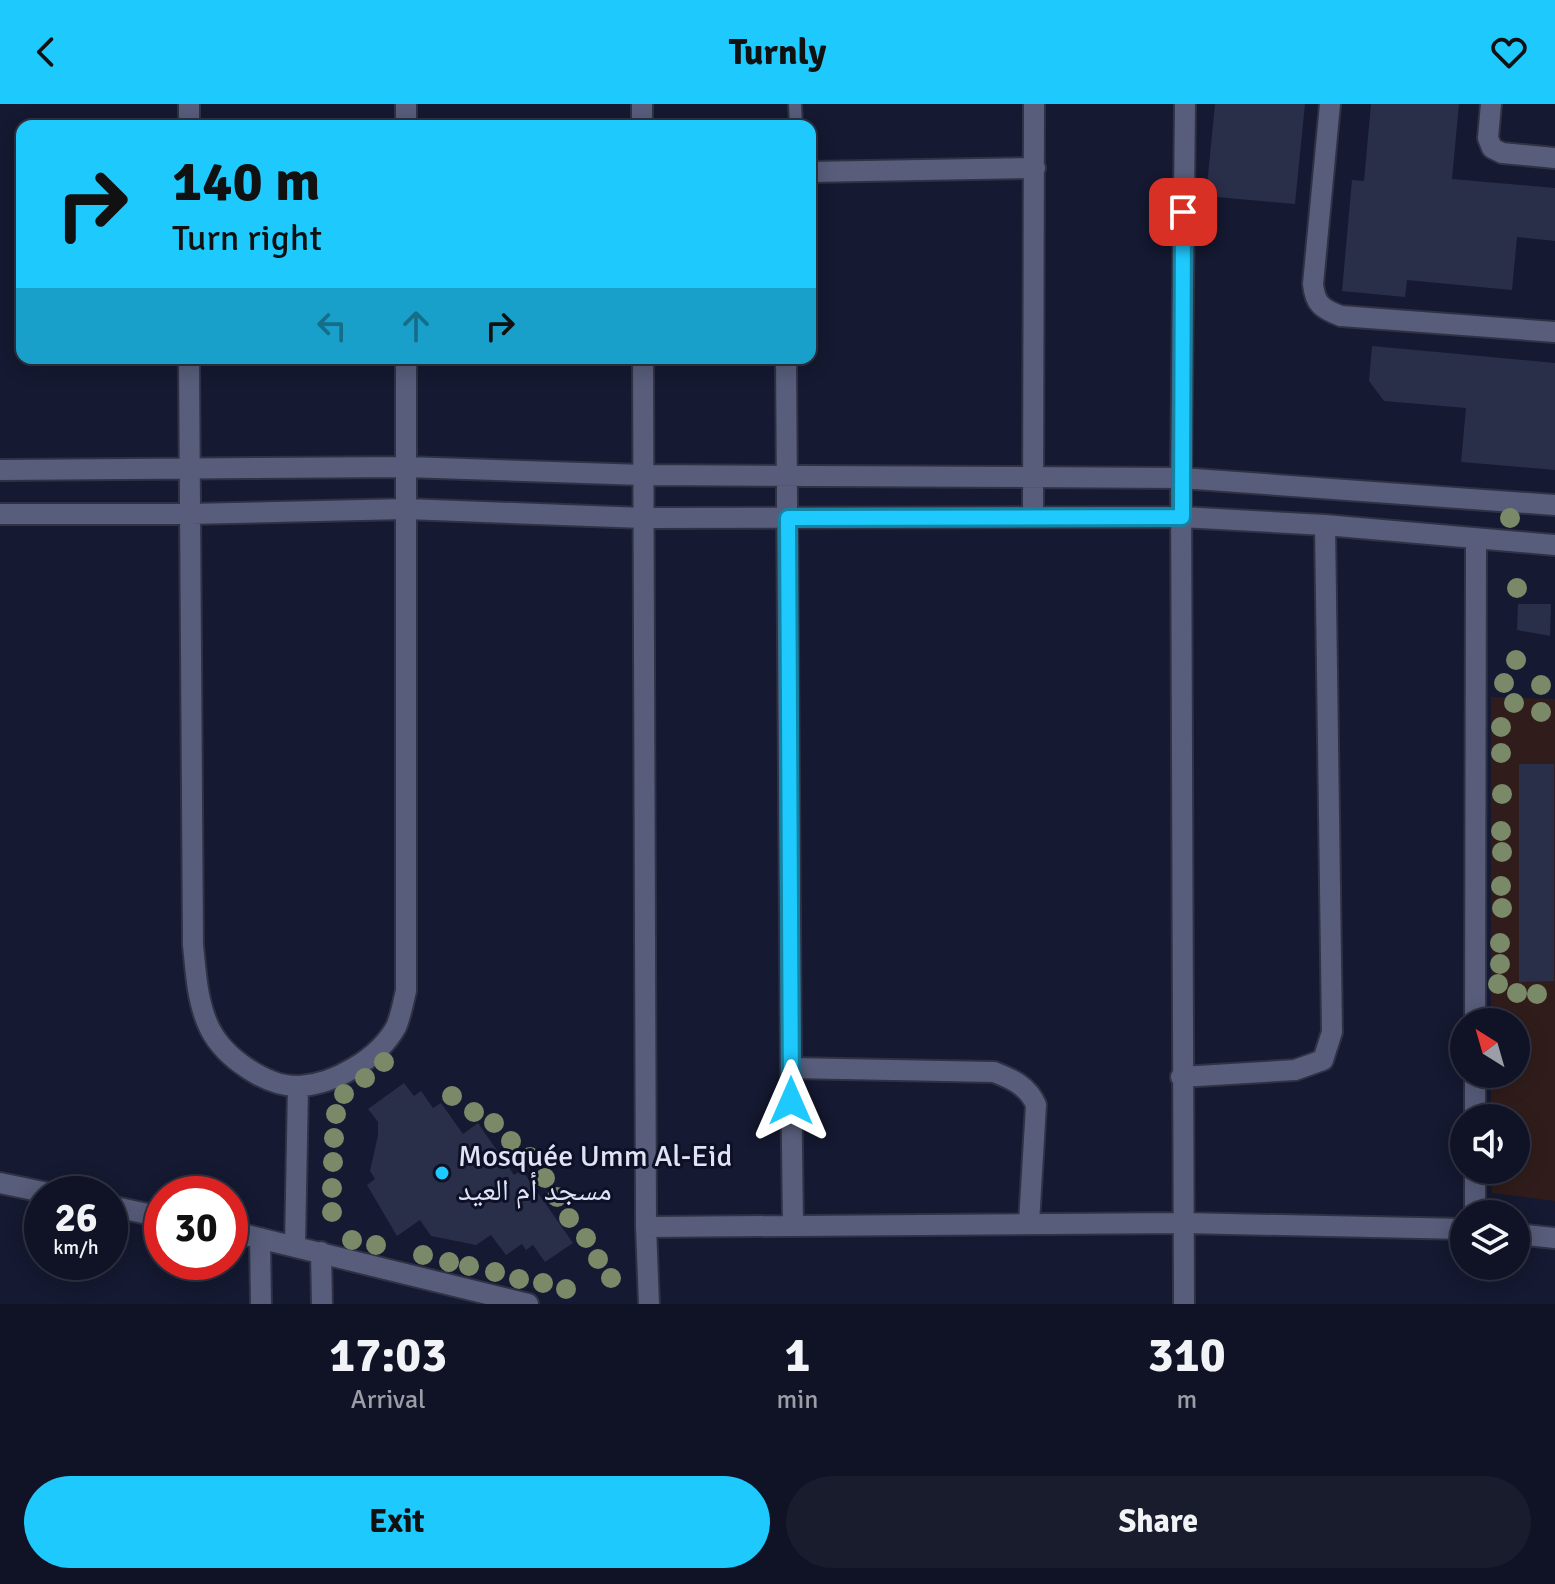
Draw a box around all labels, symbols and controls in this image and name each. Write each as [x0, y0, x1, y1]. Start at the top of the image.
icon: back [24, 30, 68, 74]
text: Turnly [729, 30, 826, 75]
icon: heart [1487, 30, 1531, 74]
text: 140 m [172, 147, 320, 216]
icon: right [40, 152, 144, 256]
pin [1149, 178, 1217, 246]
icon: arrive [1161, 190, 1205, 234]
text: Turn right [172, 216, 322, 261]
icon: left [310, 304, 354, 348]
icon: ahead [394, 304, 438, 348]
icon: right [478, 304, 522, 348]
north arrow [1450, 1008, 1530, 1088]
map controls [1450, 1008, 1530, 1280]
position arrow [749, 1059, 833, 1143]
button: sound [1450, 1104, 1530, 1184]
place label: Mosquée Umm Al-Eid مسجد أم العيد [458, 1138, 732, 1209]
marker: Mosquée Umm Al-Eid مسجد أم العيد [433, 1164, 451, 1182]
speed limit sign: 30 [144, 1176, 248, 1280]
text: 26 [54, 1193, 98, 1243]
button: layers [1450, 1200, 1530, 1280]
text: km/h [53, 1235, 99, 1260]
text: 17:03 [329, 1326, 447, 1385]
text: 1 [785, 1326, 810, 1385]
text: 310 [1148, 1326, 1226, 1385]
text: Arrival [351, 1384, 426, 1416]
text: min [777, 1384, 819, 1416]
text: m [1176, 1384, 1197, 1416]
button: Exit [24, 1476, 770, 1568]
button: Share [786, 1476, 1531, 1568]

